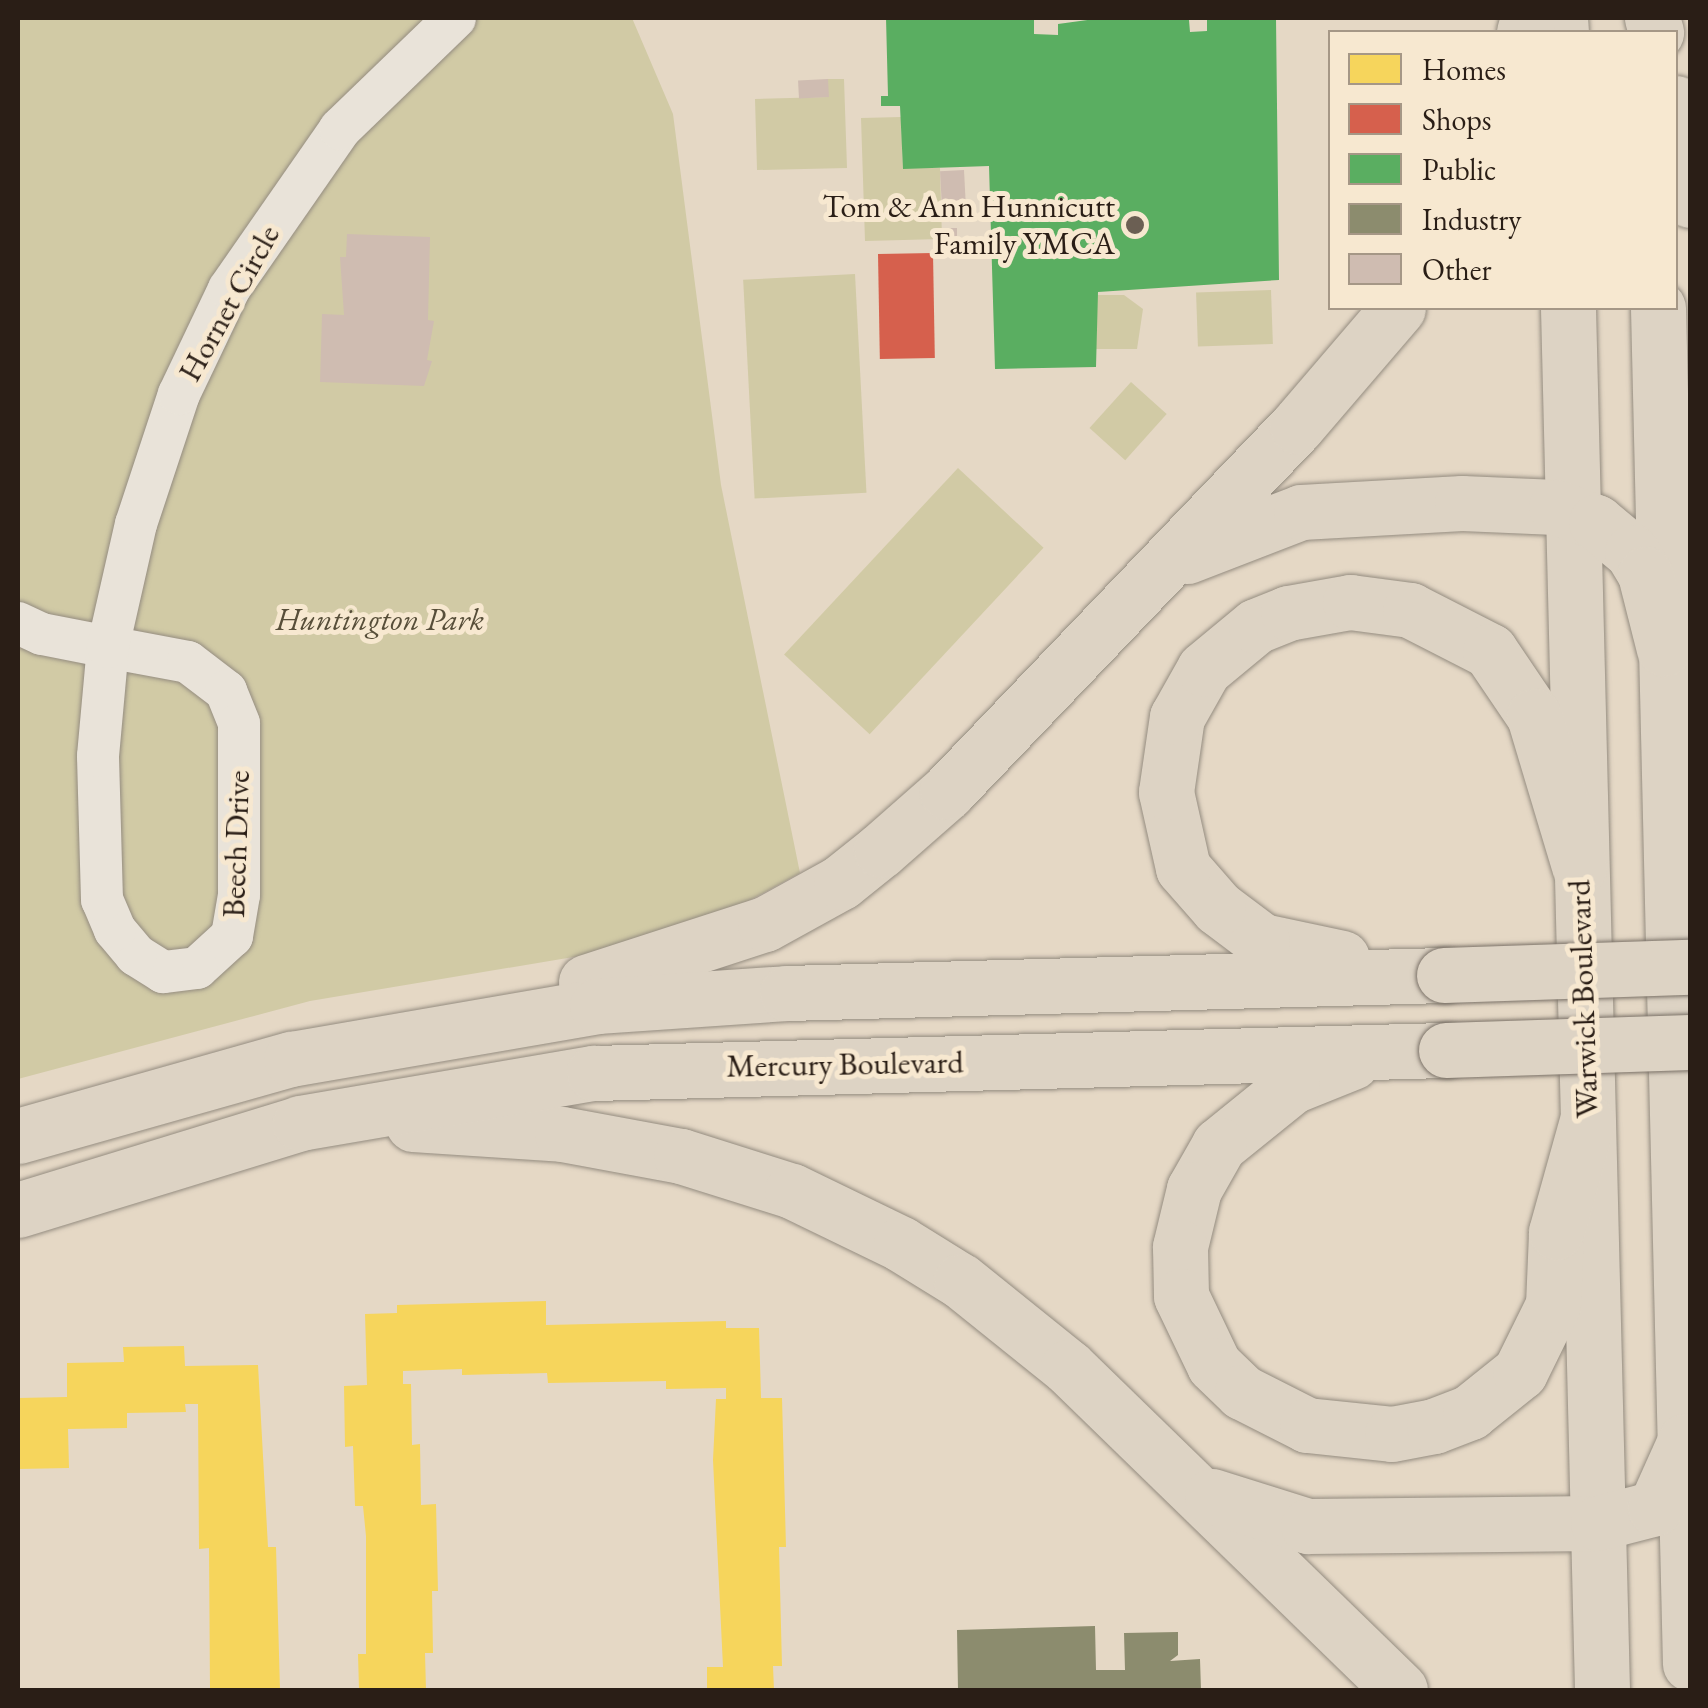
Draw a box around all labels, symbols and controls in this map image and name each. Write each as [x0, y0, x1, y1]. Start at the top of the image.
legend [1328, 30, 1678, 310]
text: Homes [1422, 50, 1506, 89]
text: Shops [1422, 100, 1492, 139]
text: Public [1422, 150, 1496, 189]
place label: Tom & Ann Hunnicutt Family YMCA [822, 188, 1115, 263]
text: Industry [1422, 200, 1521, 239]
marker: Tom & Ann Hunnicutt Family YMCA [1124, 214, 1146, 236]
street label: Hornet Circle [170, 218, 288, 388]
text: Other [1422, 250, 1491, 289]
park label: Huntington Park [276, 600, 484, 638]
street label: Beech Drive [214, 770, 258, 918]
street label: Warwick Boulevard [1560, 879, 1606, 1119]
street label: Mercury Boulevard [726, 1043, 964, 1085]

